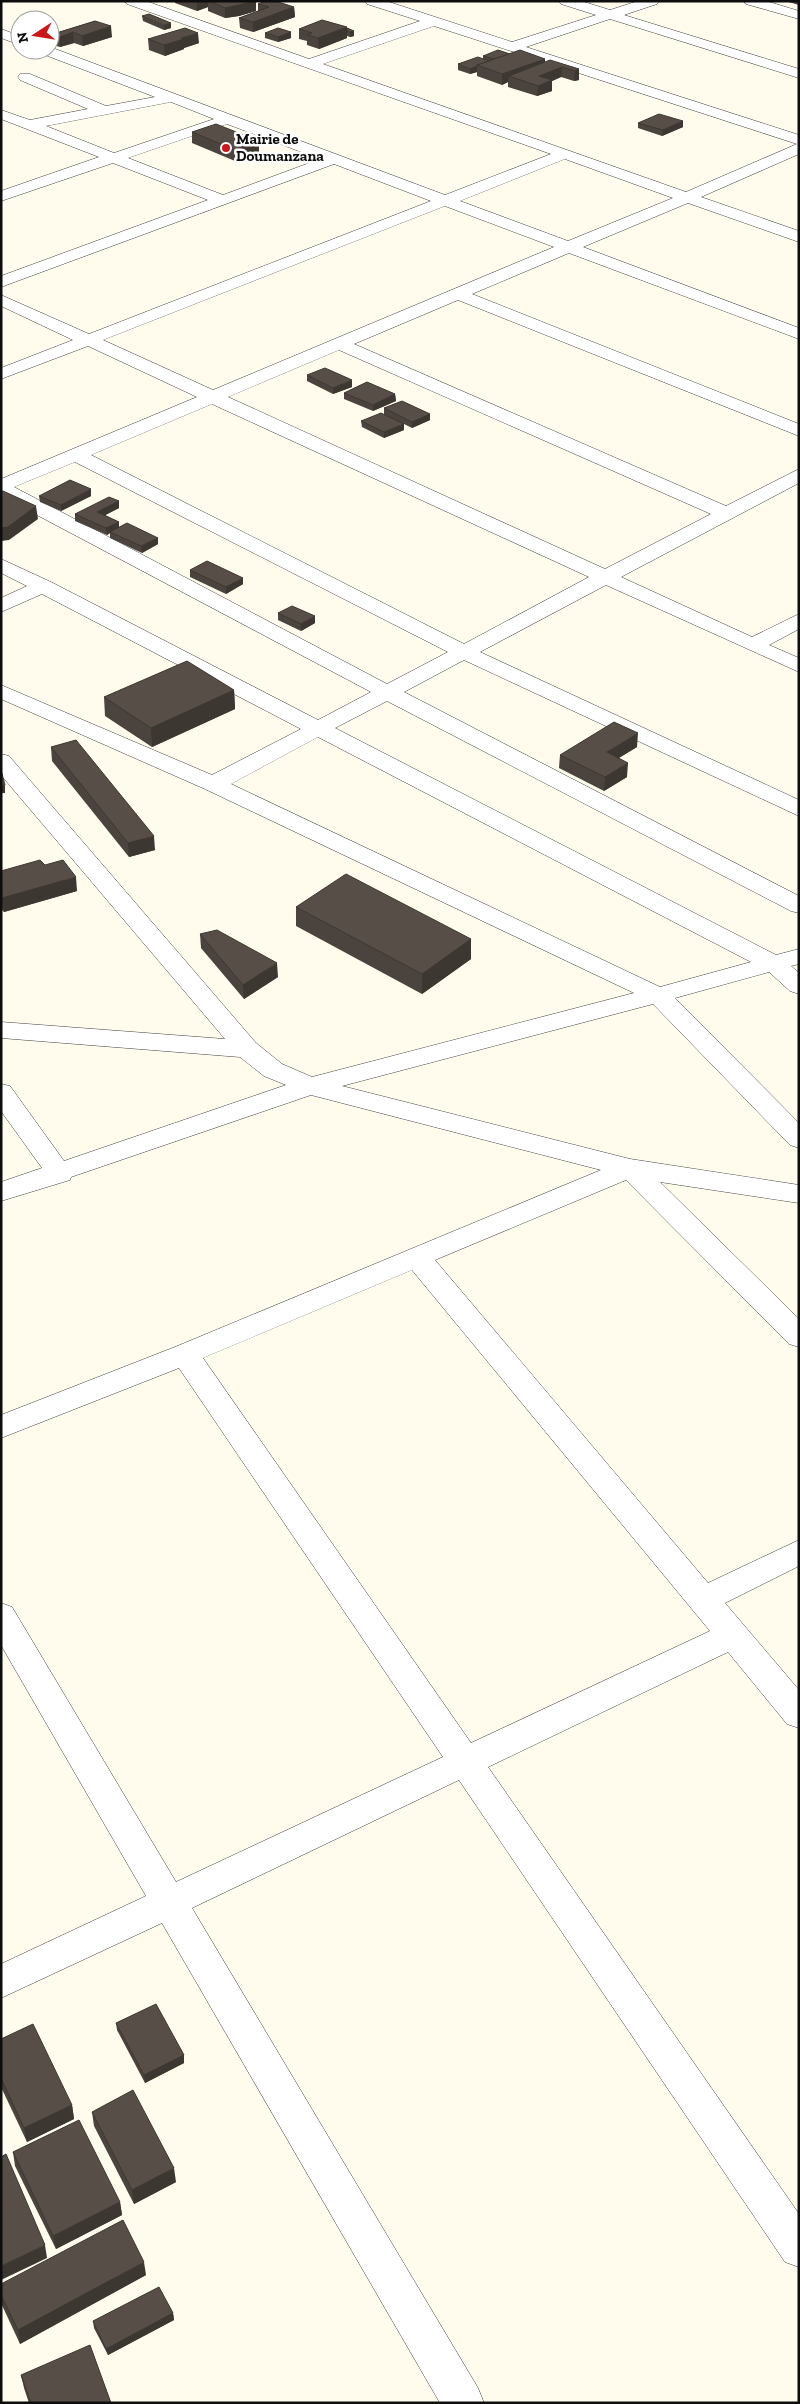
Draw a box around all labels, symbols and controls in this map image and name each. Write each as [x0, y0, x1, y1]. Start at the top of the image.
north arrow [10, 10, 60, 60]
text: N [13, 30, 32, 45]
place label: Mairie de Doumanzana [236, 130, 324, 165]
marker: Mairie de Doumanzana [220, 142, 232, 154]

